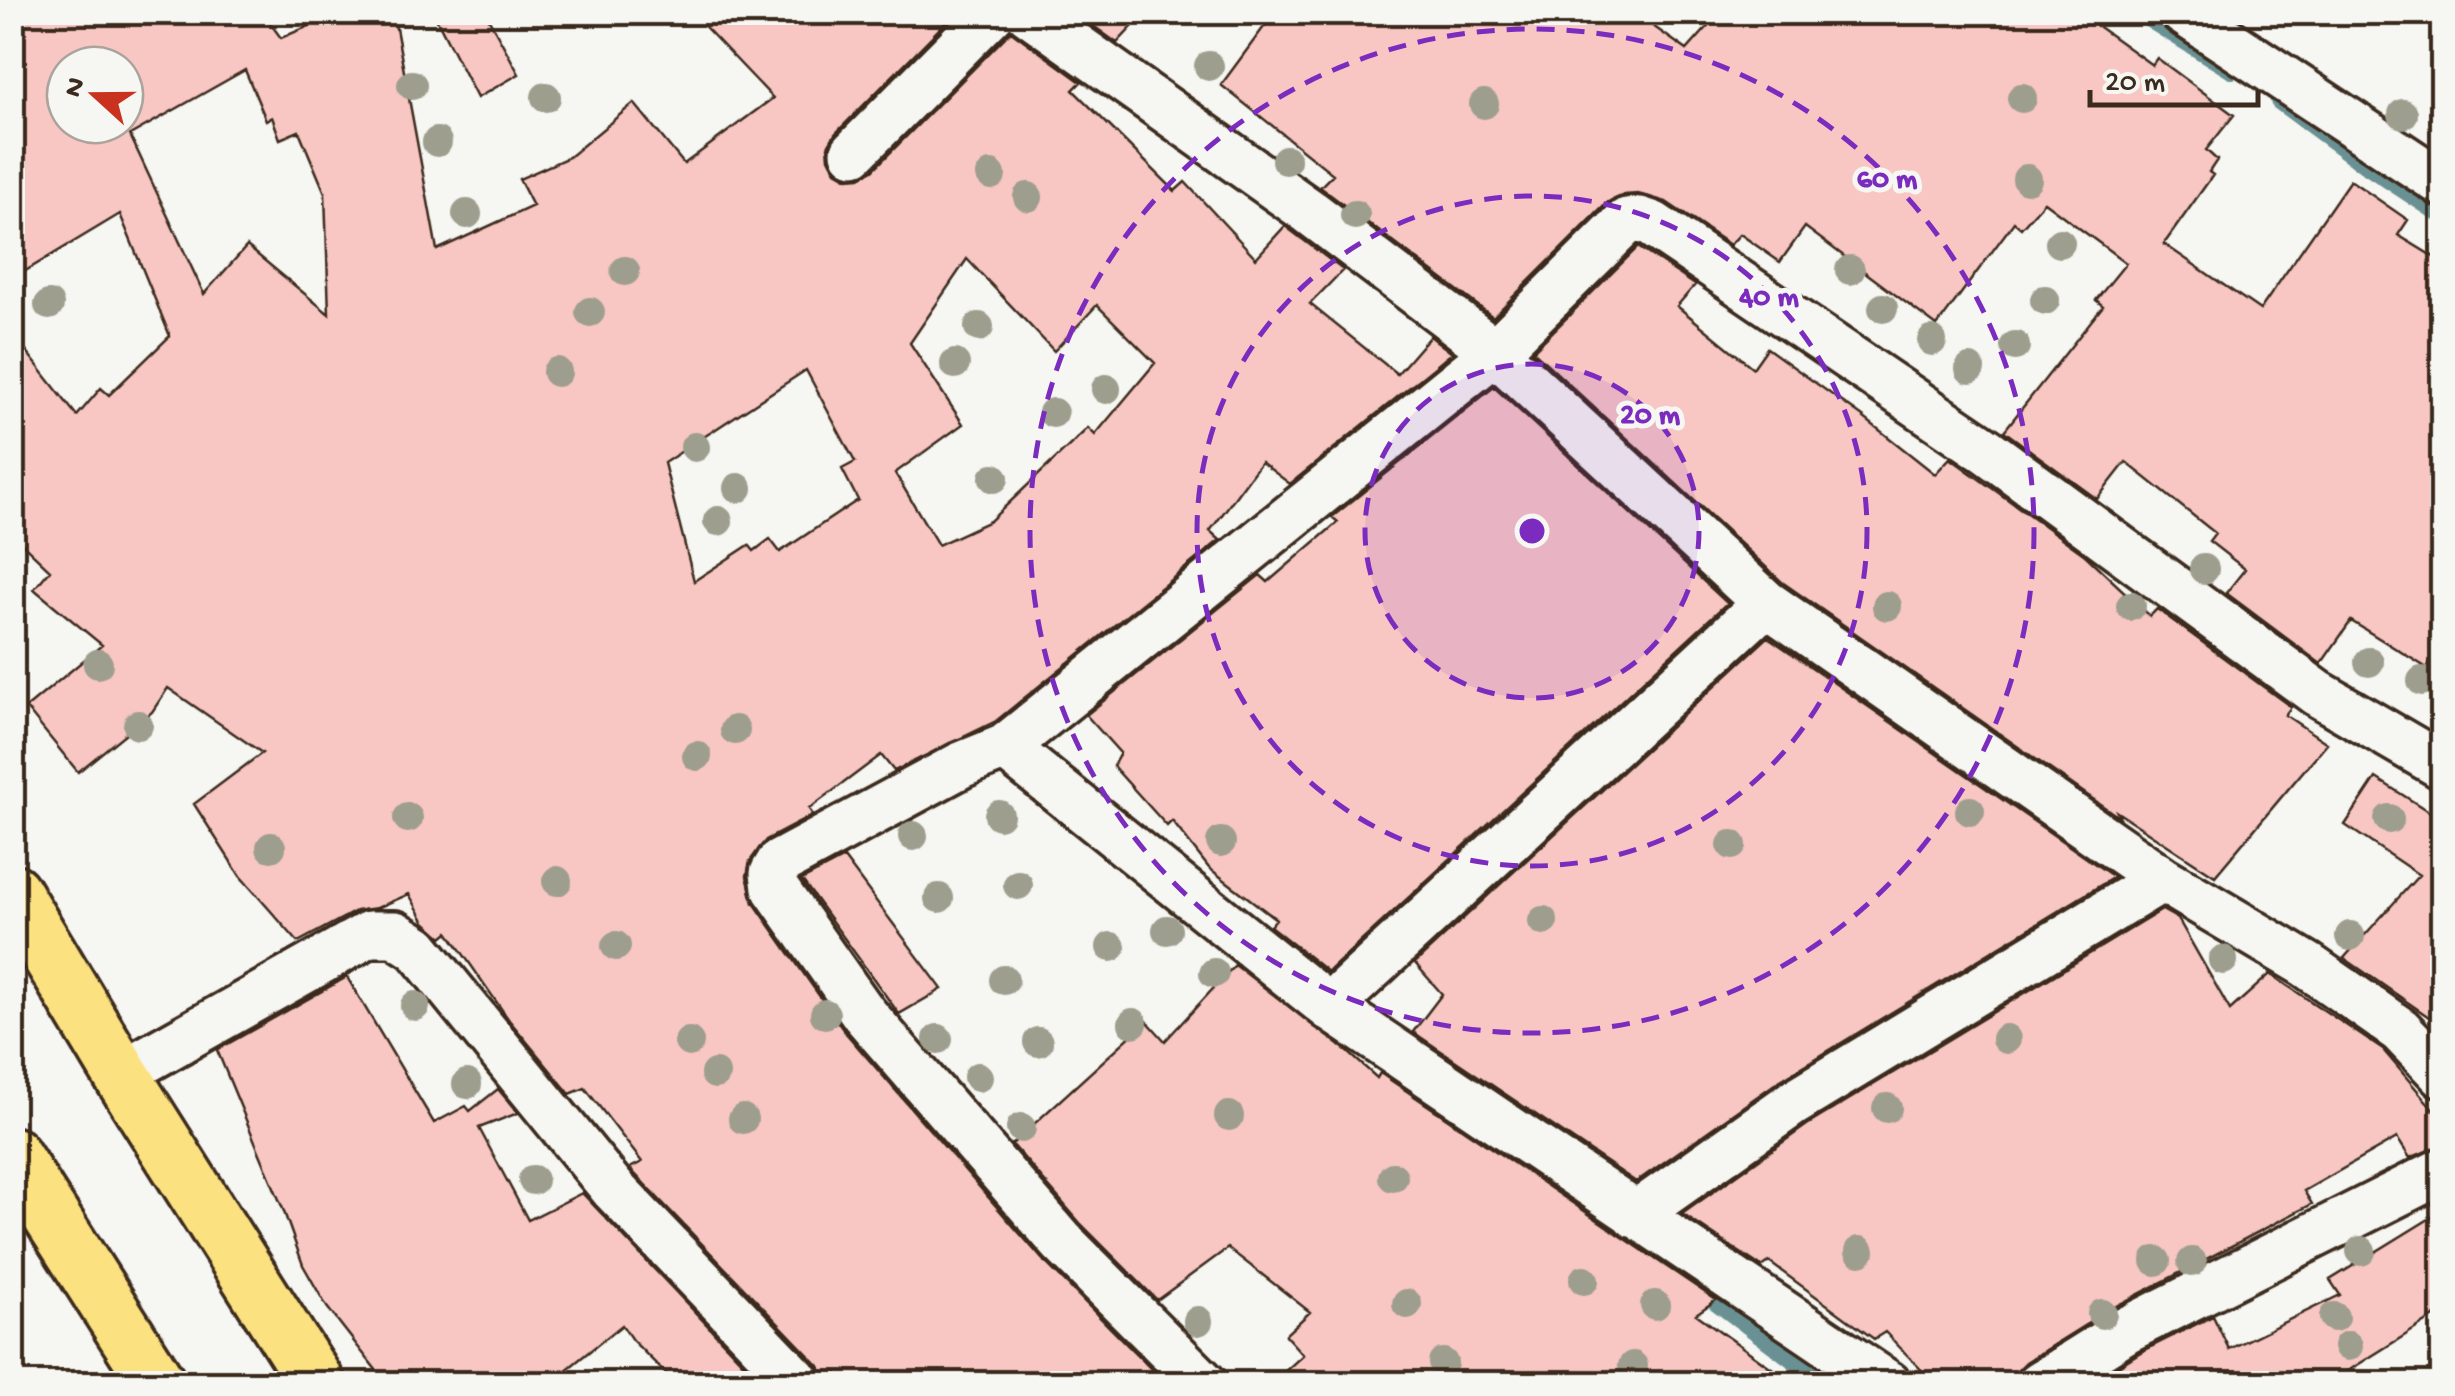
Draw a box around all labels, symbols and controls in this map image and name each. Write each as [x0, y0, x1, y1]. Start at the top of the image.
north arrow [45, 45, 145, 145]
scale bar [2090, 45, 2258, 107]
text: 20 m [2105, 67, 2165, 102]
text: N [57, 73, 95, 102]
text: 60 m [1857, 164, 1918, 199]
text: 40 m [1738, 282, 1800, 317]
text: 20 m [1620, 400, 1681, 435]
centre of rings [1514, 513, 1550, 549]

